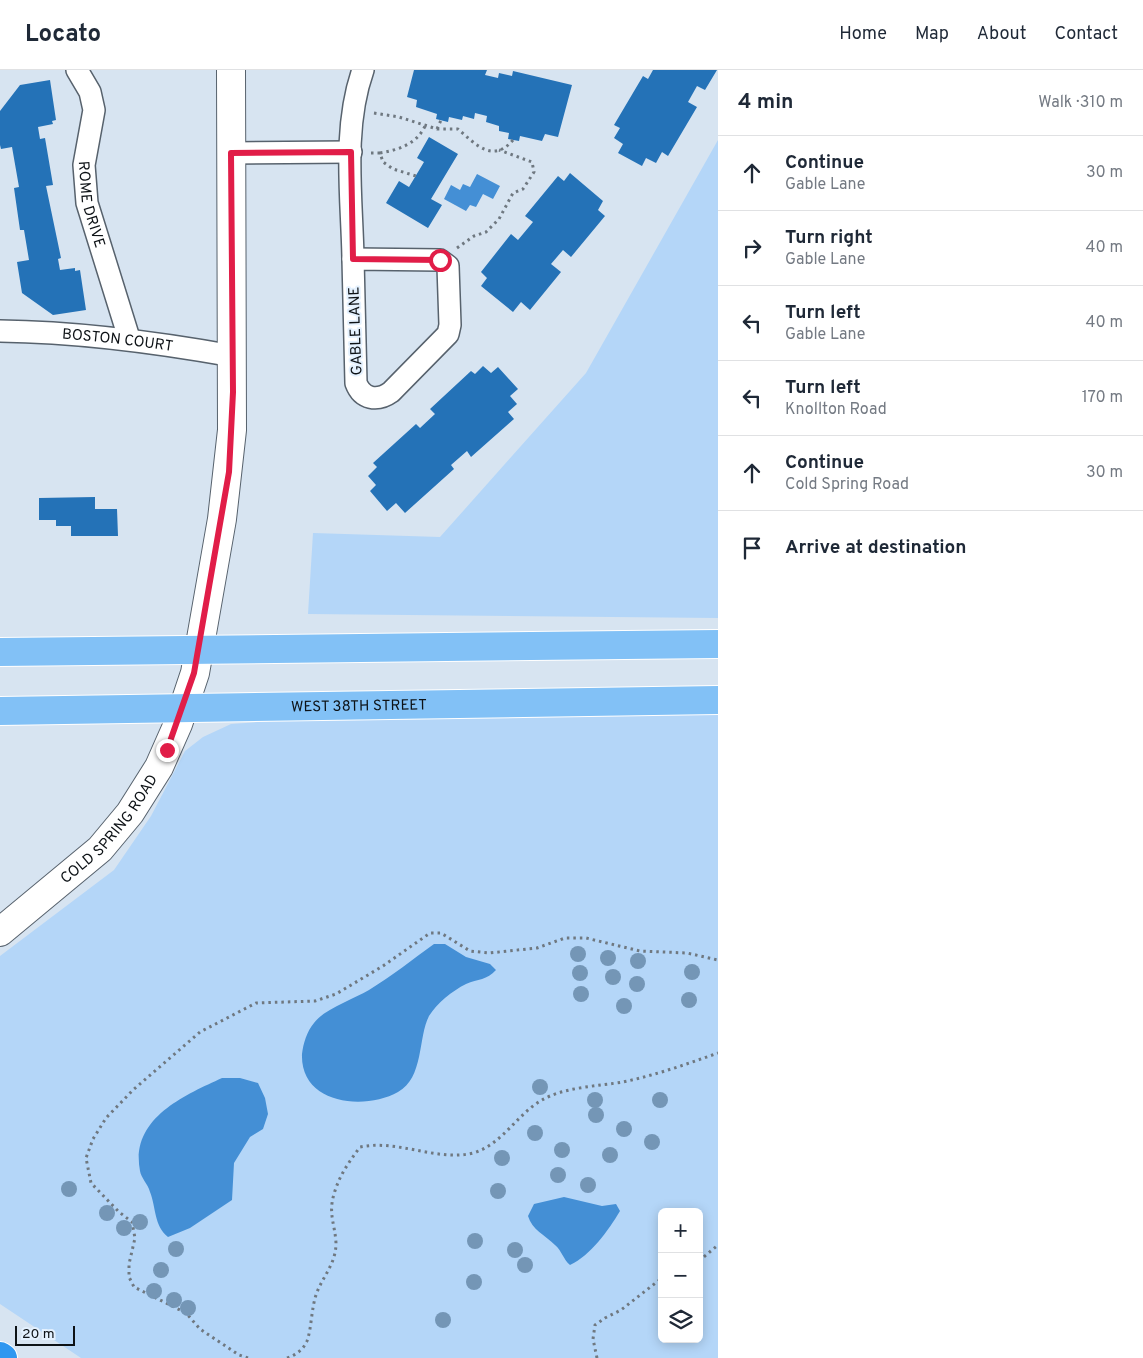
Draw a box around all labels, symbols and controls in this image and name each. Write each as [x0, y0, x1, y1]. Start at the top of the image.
text: Locato [25, 20, 101, 50]
text: Home [839, 23, 887, 46]
text: Map [915, 23, 949, 46]
text: About [977, 23, 1026, 46]
text: Contact [1054, 23, 1118, 46]
text: 4 min [738, 89, 794, 116]
text: Walk · 310 m [1038, 93, 1123, 113]
text: Continue [785, 151, 864, 175]
icon: ahead [738, 159, 766, 187]
street label: ROME DRIVE [73, 160, 108, 250]
text: 30 m [1086, 163, 1123, 183]
text: Gable Lane [785, 175, 865, 195]
text: Turn right [785, 226, 873, 250]
icon: right [738, 234, 766, 262]
text: 40 m [1085, 238, 1123, 258]
route start [429, 249, 452, 272]
text: Gable Lane [785, 250, 865, 270]
street label: GABLE LANE [345, 286, 368, 376]
text: Turn left [785, 301, 861, 325]
icon: left [738, 309, 766, 337]
text: 40 m [1085, 313, 1123, 333]
text: Gable Lane [785, 325, 865, 345]
street label: BOSTON COURT [61, 326, 174, 357]
text: Turn left [785, 376, 861, 400]
icon: left [738, 384, 766, 412]
text: 170 m [1082, 388, 1123, 408]
text: Knollton Road [785, 400, 887, 420]
text: Continue [785, 451, 864, 475]
icon: ahead [738, 459, 766, 487]
text: 30 m [1086, 463, 1123, 483]
text: Cold Spring Road [785, 475, 909, 495]
icon: arrive [738, 534, 766, 562]
text: Arrive at destination [785, 536, 966, 560]
street label: WEST 38TH STREET [291, 696, 427, 718]
route end [156, 739, 179, 762]
street label: COLD SPRING ROAD [57, 771, 163, 889]
map controls [658, 1208, 703, 1343]
button: + [658, 1208, 703, 1253]
button: − [658, 1253, 703, 1298]
button: layers [658, 1298, 703, 1343]
scale bar [15, 1323, 75, 1346]
text: 20 m [22, 1326, 55, 1343]

